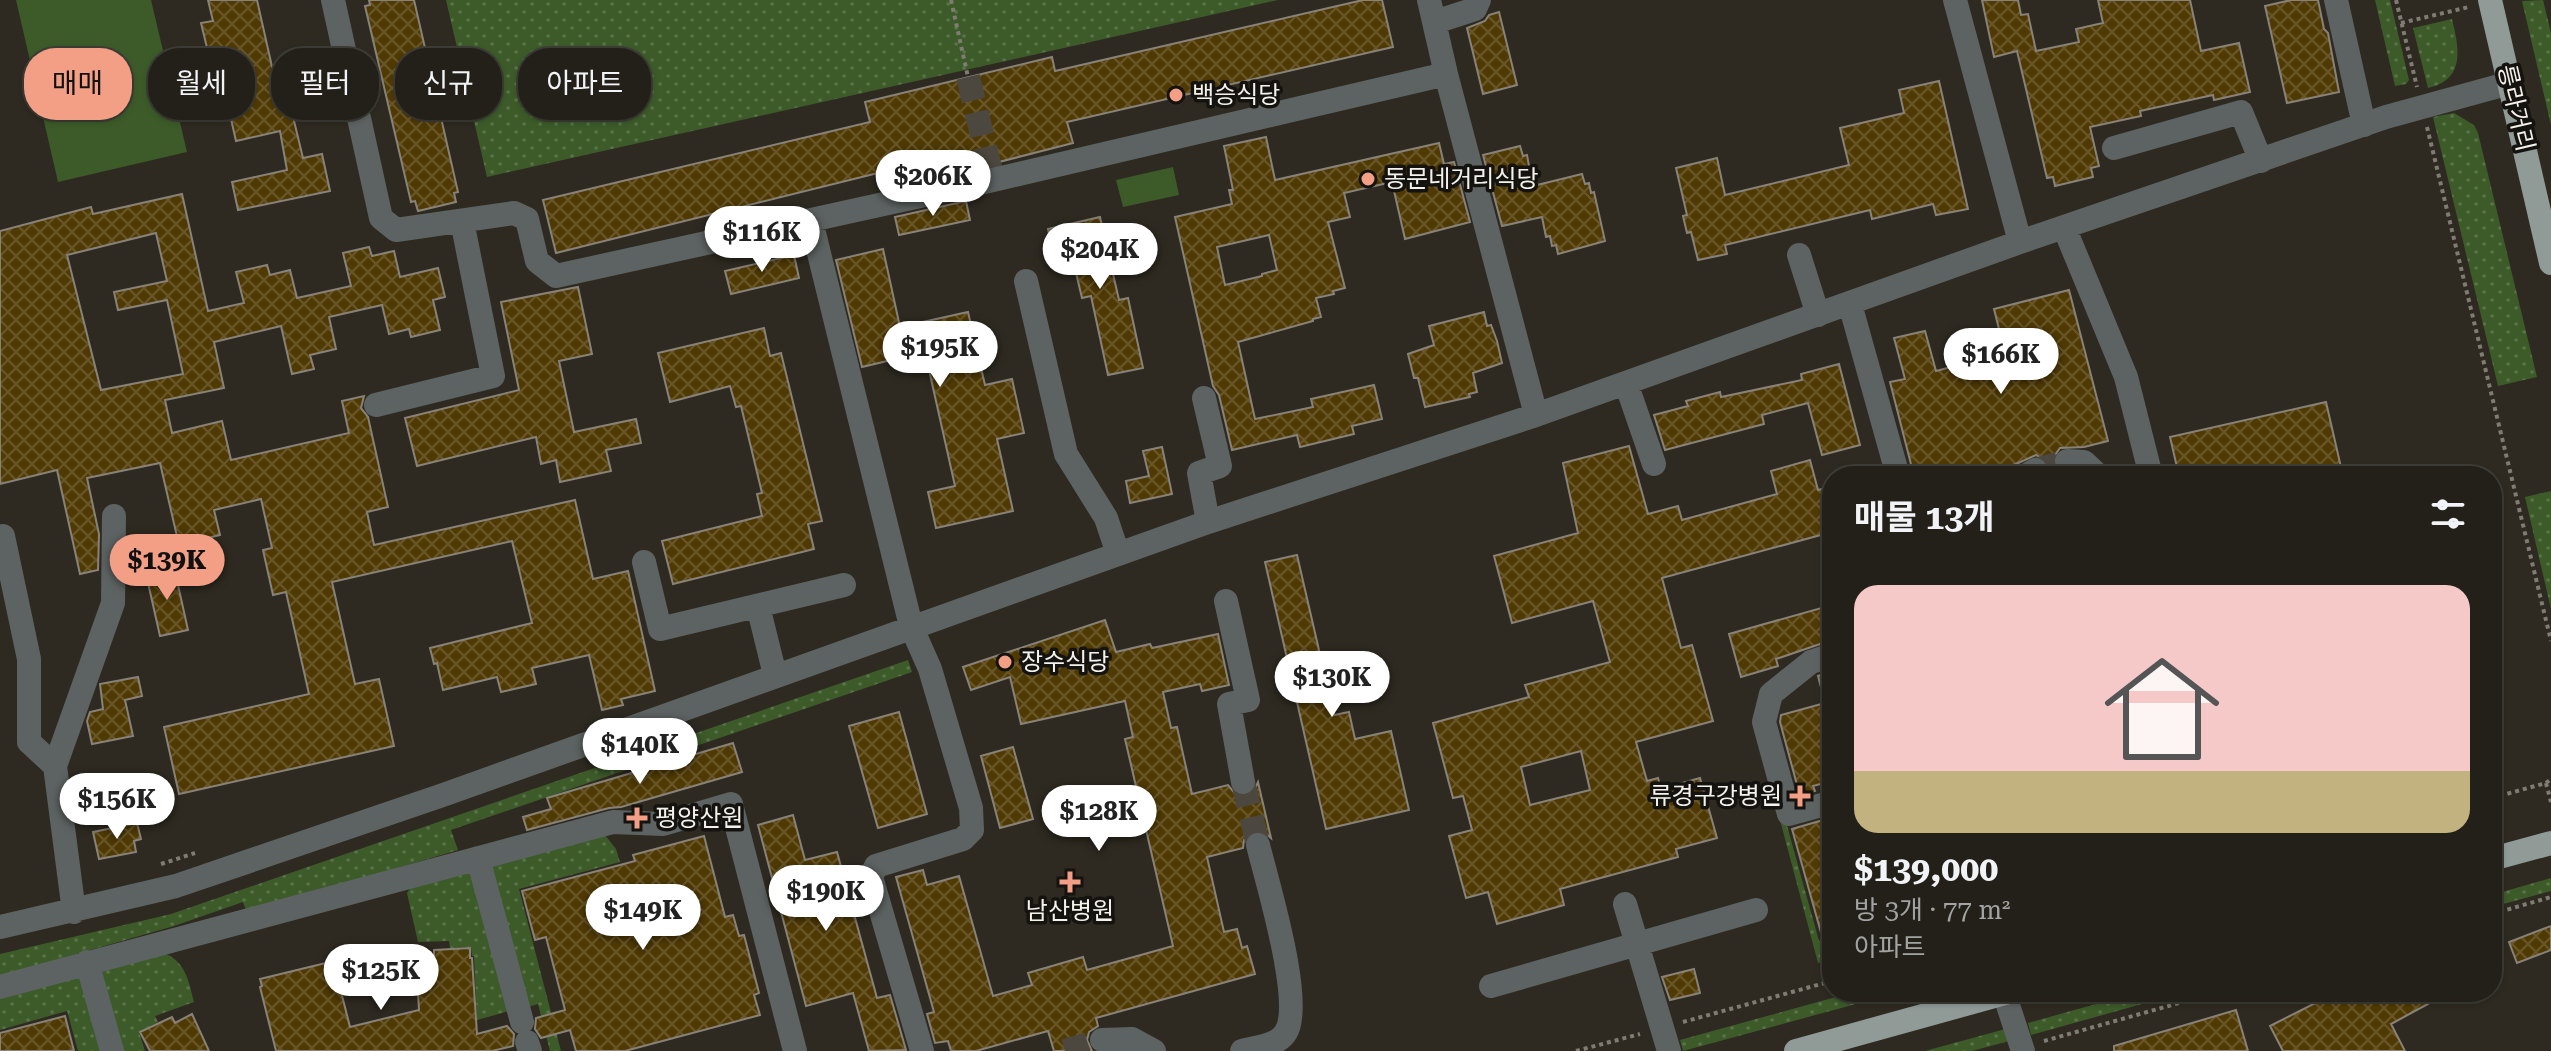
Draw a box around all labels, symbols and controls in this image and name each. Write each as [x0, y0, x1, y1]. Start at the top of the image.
chip: 매매 [24, 48, 132, 120]
chip: 월세 [148, 48, 255, 120]
chip: 필터 [271, 48, 379, 120]
chip: 신규 [395, 48, 502, 120]
chip: 아파트 [518, 48, 651, 120]
street label: 릉라거리 [2492, 62, 2540, 154]
place label: 백승식당 [1192, 81, 1280, 109]
marker: 백승식당 [1167, 86, 1185, 104]
pin: $206K [877, 150, 989, 218]
text: $206K [894, 161, 972, 191]
place label: 동문네거리식당 [1384, 165, 1539, 193]
marker: 동문네거리식당 [1359, 170, 1377, 188]
pin: $116K [706, 206, 818, 274]
text: $116K [723, 217, 801, 247]
pin: $204K [1044, 223, 1156, 291]
text: $204K [1061, 234, 1139, 264]
pin: $195K [884, 321, 996, 389]
pin: $166K [1945, 328, 2057, 396]
text: $195K [901, 332, 979, 362]
text: $166K [1962, 339, 2040, 369]
icon: filters [2426, 492, 2470, 536]
text: 매물 13개 [1854, 497, 1995, 537]
pin: $139K [111, 534, 223, 602]
text: $139K [128, 545, 206, 575]
icon: home [2090, 637, 2234, 781]
place label: 장수식당 [1021, 648, 1109, 676]
pin: $130K [1276, 651, 1388, 719]
marker: 장수식당 [996, 653, 1014, 671]
text: $130K [1293, 662, 1371, 692]
pin: $140K [584, 718, 696, 786]
text: $140K [601, 729, 679, 759]
pin: $156K [61, 773, 173, 841]
place label: 류경구강병원 [1650, 782, 1782, 810]
text: $156K [78, 784, 156, 814]
pin: $128K [1043, 785, 1155, 853]
marker: 류경구강병원 [1789, 785, 1811, 807]
text: $128K [1060, 796, 1138, 826]
place label: 평양산원 [655, 804, 743, 832]
marker: 평양산원 [626, 807, 648, 829]
text: $139,000 [1854, 849, 1998, 889]
pin: $190K [770, 865, 882, 933]
marker: 남산병원 [1059, 871, 1081, 893]
text: $190K [787, 876, 865, 906]
pin: $149K [587, 884, 699, 952]
text: $149K [604, 895, 682, 925]
text: 방 3개 · 77 m² [1854, 895, 2011, 925]
place label: 남산병원 [1026, 897, 1114, 925]
text: 아파트 [1854, 932, 1926, 962]
pin: $125K [325, 944, 437, 1012]
text: $125K [342, 955, 420, 985]

